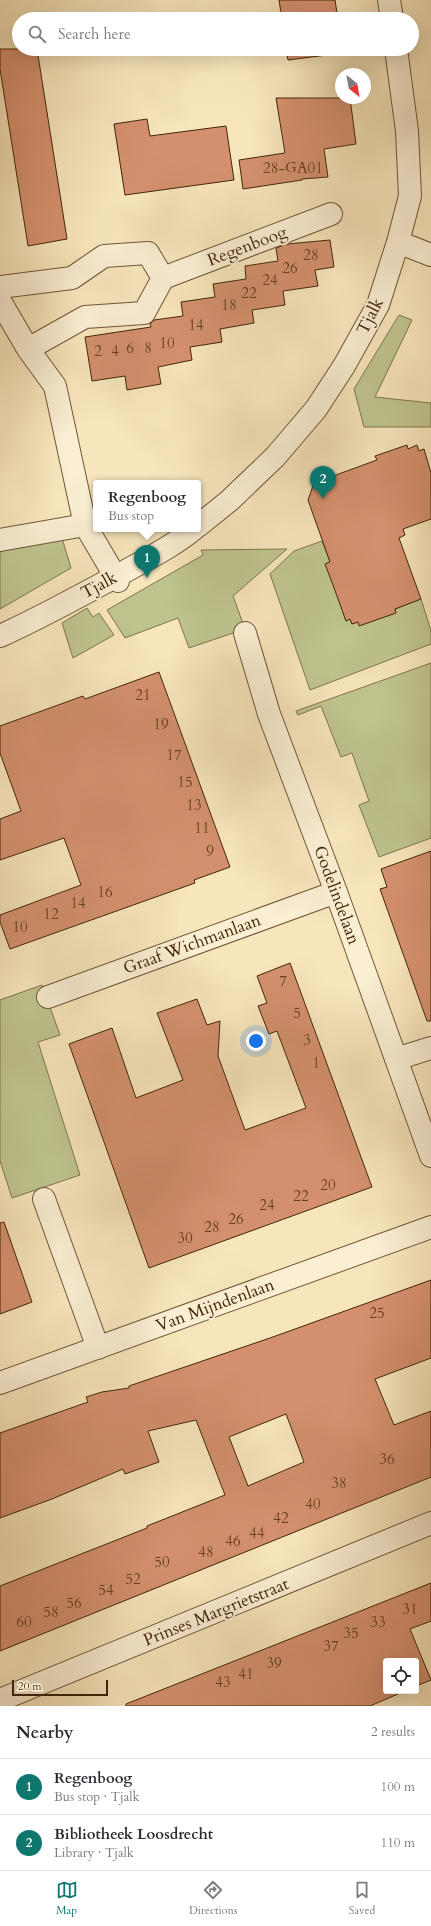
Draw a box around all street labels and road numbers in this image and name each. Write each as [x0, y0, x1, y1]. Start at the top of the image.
street label: Regenboog [204, 220, 291, 272]
street label: Tjalk [351, 293, 389, 338]
street label: Tjalk [77, 565, 122, 604]
street label: Godelindelaan [308, 842, 366, 948]
street label: Graaf Wichmanlaan [120, 908, 264, 980]
street label: Van Mijndenlaan [153, 1273, 278, 1337]
street label: Prinses Margrietstraat [140, 1572, 293, 1652]

